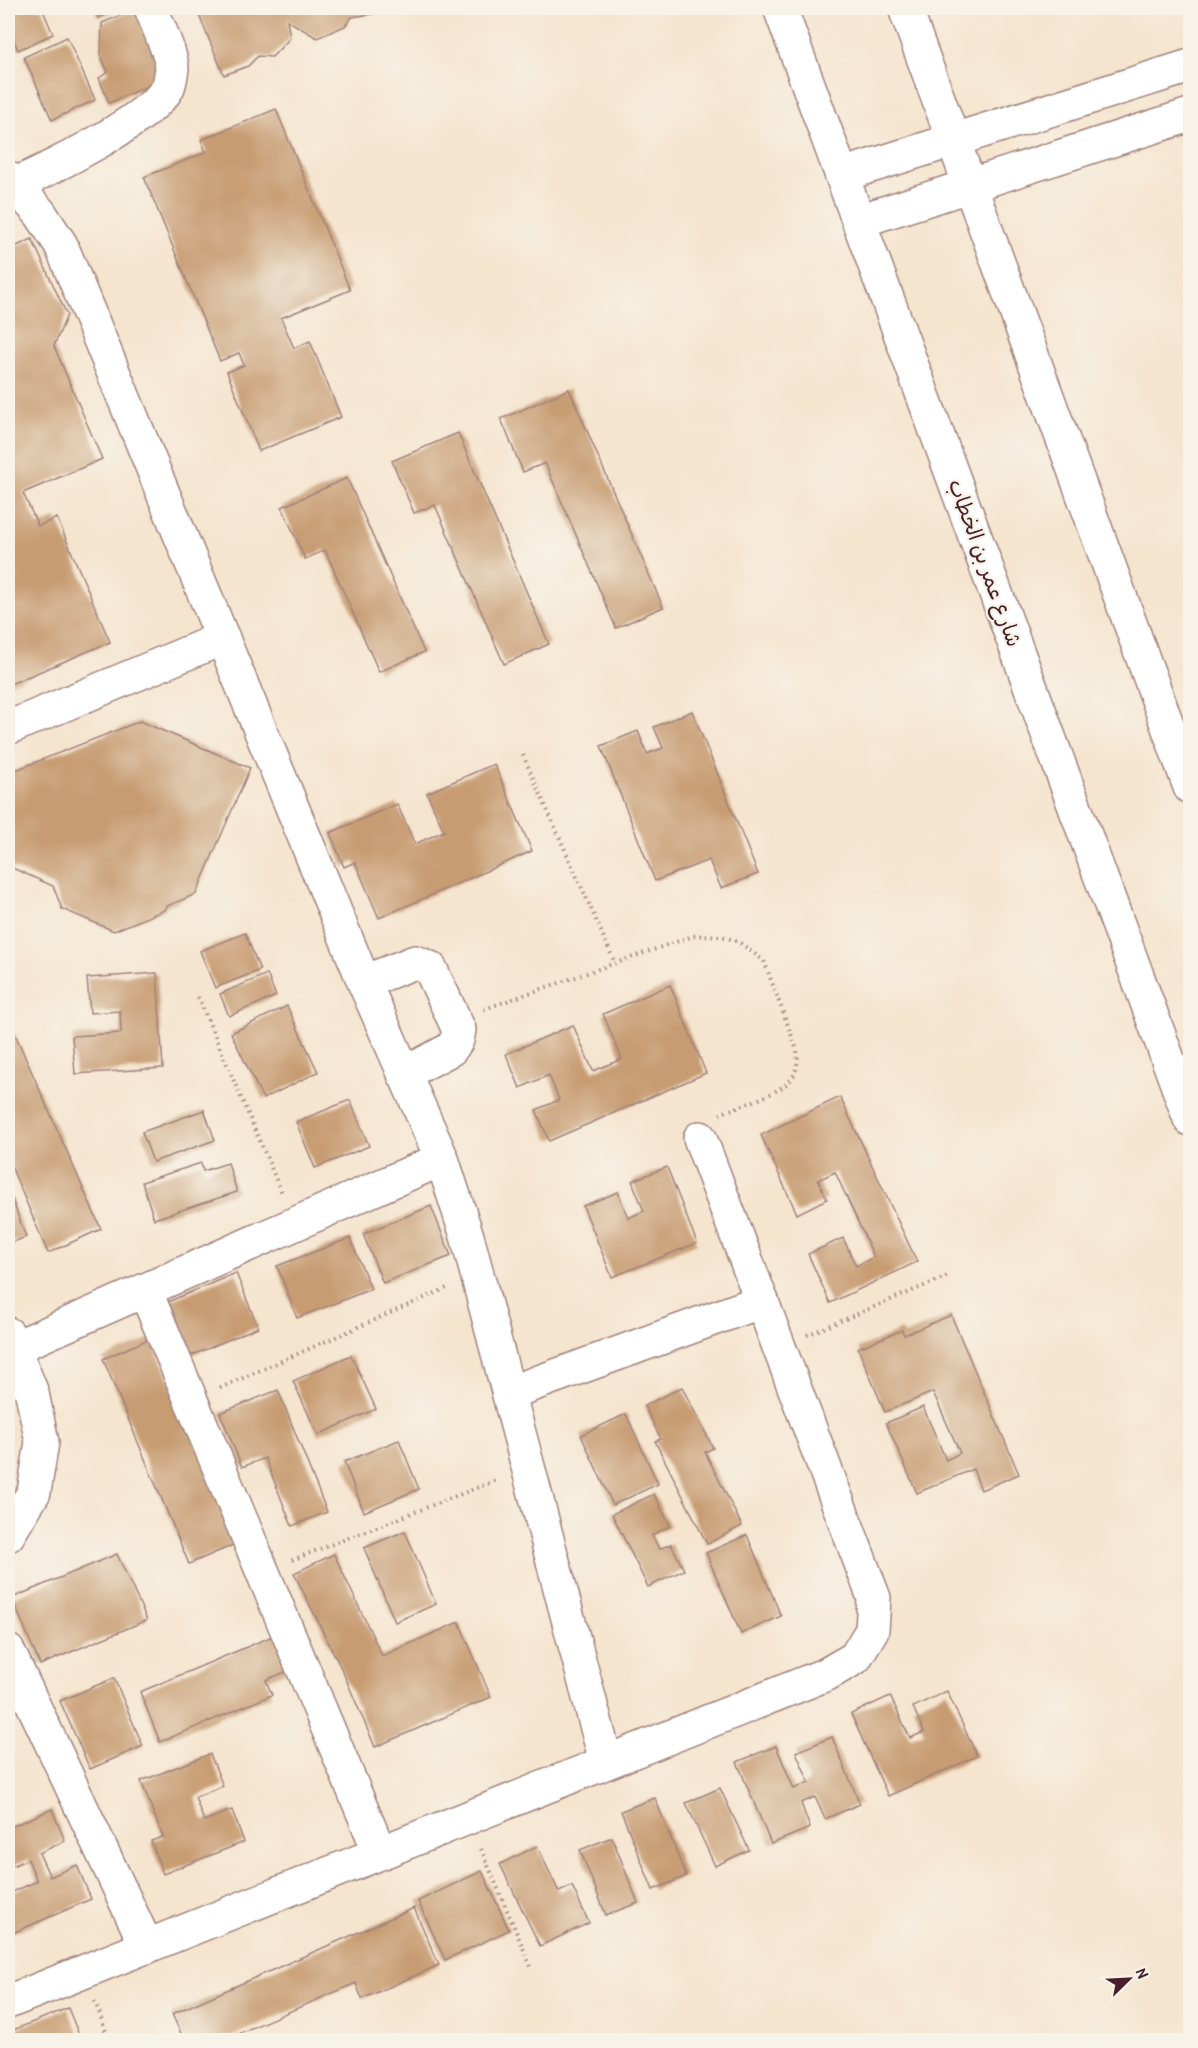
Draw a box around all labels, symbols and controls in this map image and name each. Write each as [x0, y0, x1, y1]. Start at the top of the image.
street label: شارع عمر بن الخطاب [941, 475, 1029, 651]
north arrow [1099, 1949, 1159, 2009]
text: N [1131, 1965, 1155, 1982]

